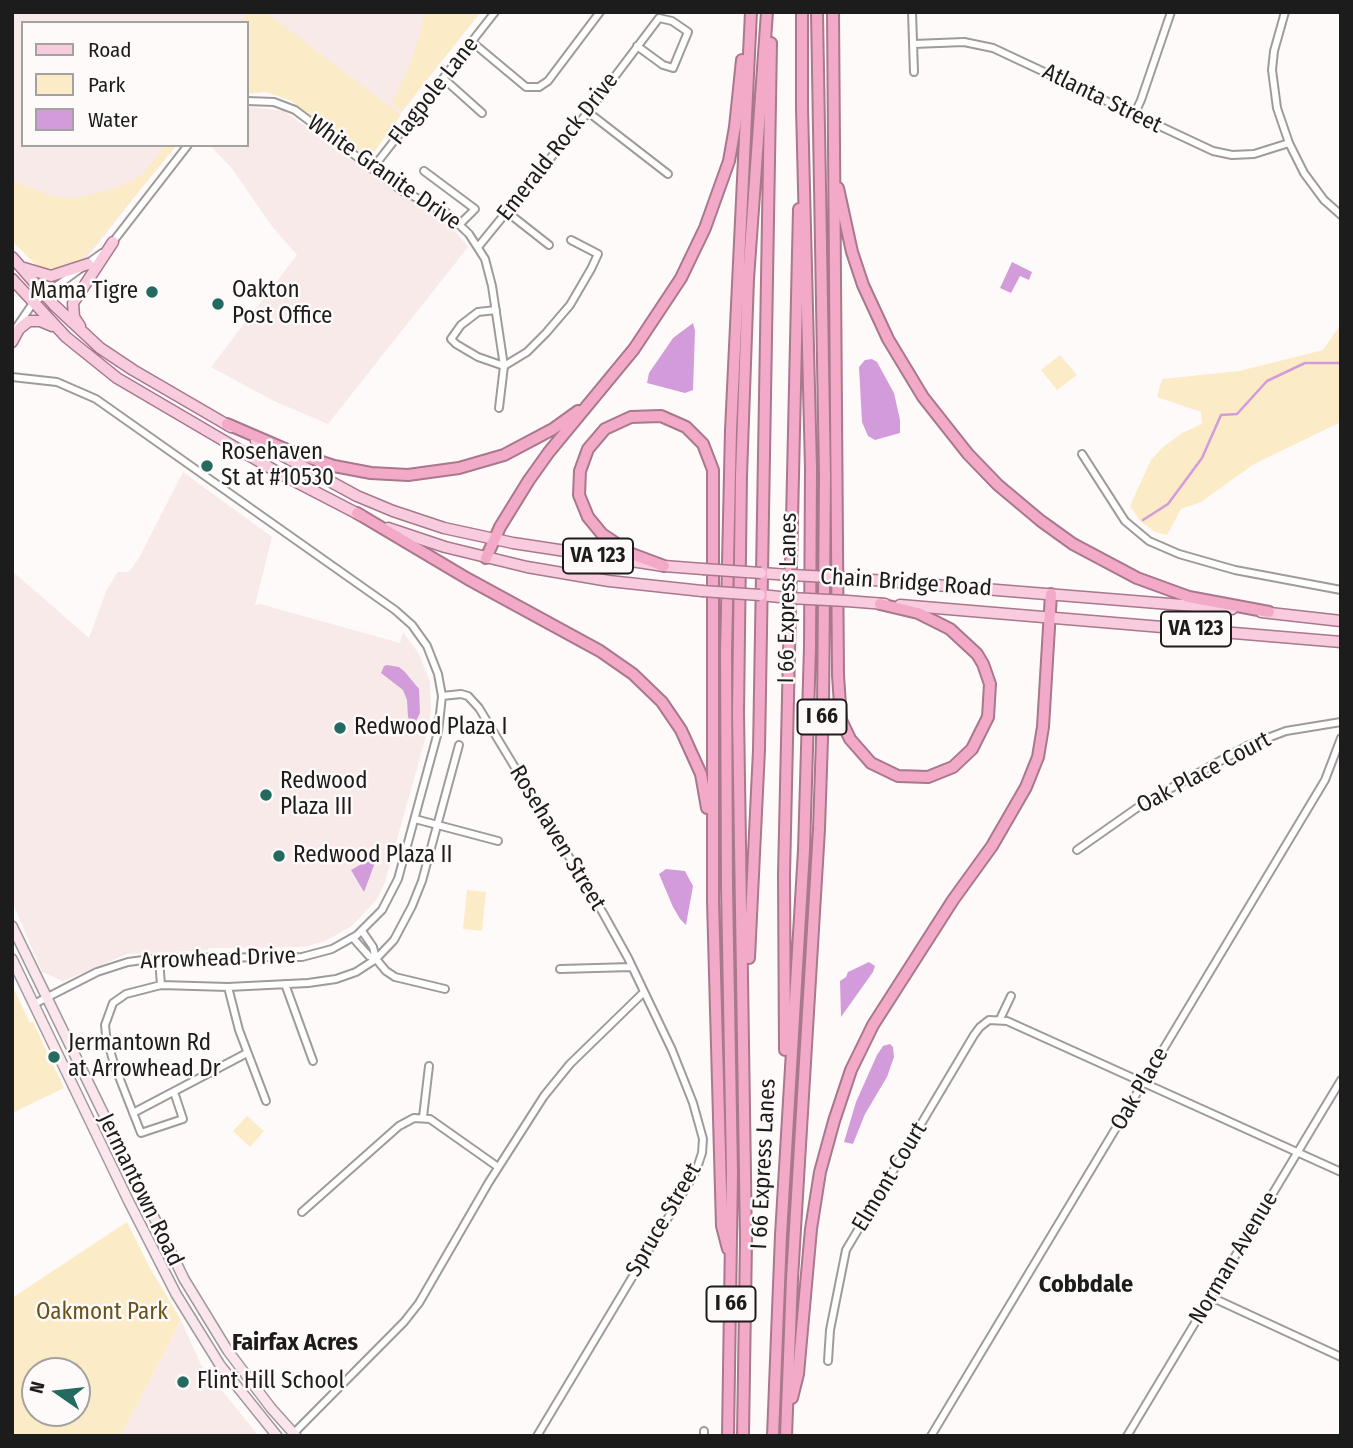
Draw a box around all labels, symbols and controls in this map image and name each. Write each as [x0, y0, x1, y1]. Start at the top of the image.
legend [21, 21, 248, 147]
street label: Flagpole Lane [383, 31, 485, 151]
text: Road [88, 37, 132, 63]
street label: Atlanta Street [1038, 58, 1166, 140]
street label: Emerald Rock Drive [492, 67, 624, 227]
text: Park [88, 72, 125, 98]
text: Water [88, 107, 138, 133]
street label: White Granite Drive [302, 110, 466, 236]
place label: Oakton Post Office [232, 277, 332, 331]
place label: Mama Tigre [30, 278, 138, 306]
marker: Mama Tigre [144, 284, 160, 300]
marker: Oakton Post Office [210, 296, 226, 312]
place label: Rosehaven St at #10530 [221, 439, 334, 493]
marker: Rosehaven St at #10530 [199, 458, 215, 474]
street label: I 66 Express Lanes [773, 512, 803, 684]
road number: VA 123 [563, 538, 633, 574]
street label: Chain Bridge Road [819, 563, 993, 603]
road number: VA 123 [1161, 612, 1231, 646]
road number: I 66 [798, 700, 846, 734]
place label: Redwood Plaza I [354, 714, 507, 742]
marker: Redwood Plaza I [332, 720, 348, 736]
street label: Oak Place Court [1132, 726, 1276, 820]
street label: Rosehaven Street [503, 761, 611, 915]
place label: Redwood Plaza III [280, 768, 367, 822]
marker: Redwood Plaza III [258, 787, 274, 803]
place label: Redwood Plaza II [293, 842, 452, 870]
marker: Redwood Plaza II [271, 848, 287, 864]
street label: Arrowhead Drive [140, 942, 296, 976]
place label: Jermantown Rd at Arrowhead Dr [68, 1030, 221, 1084]
street label: Oak Place [1105, 1043, 1175, 1135]
marker: Jermantown Rd at Arrowhead Dr [46, 1049, 62, 1065]
street label: I 66 Express Lanes [746, 1078, 782, 1250]
street label: Jermantown Road [91, 1109, 189, 1271]
street label: Elmont Court [847, 1117, 933, 1237]
street label: Spruce Street [620, 1158, 708, 1282]
street label: Norman Avenue [1184, 1187, 1284, 1329]
district label: Cobbdale [1039, 1271, 1133, 1299]
road number: I 66 [706, 1286, 756, 1322]
park label: Oakmont Park [36, 1299, 168, 1327]
district label: Fairfax Acres [232, 1329, 358, 1357]
north arrow [21, 1357, 91, 1427]
place label: Flint Hill School [197, 1368, 345, 1396]
marker: Flint Hill School [175, 1374, 191, 1390]
text: N [25, 1379, 50, 1396]

